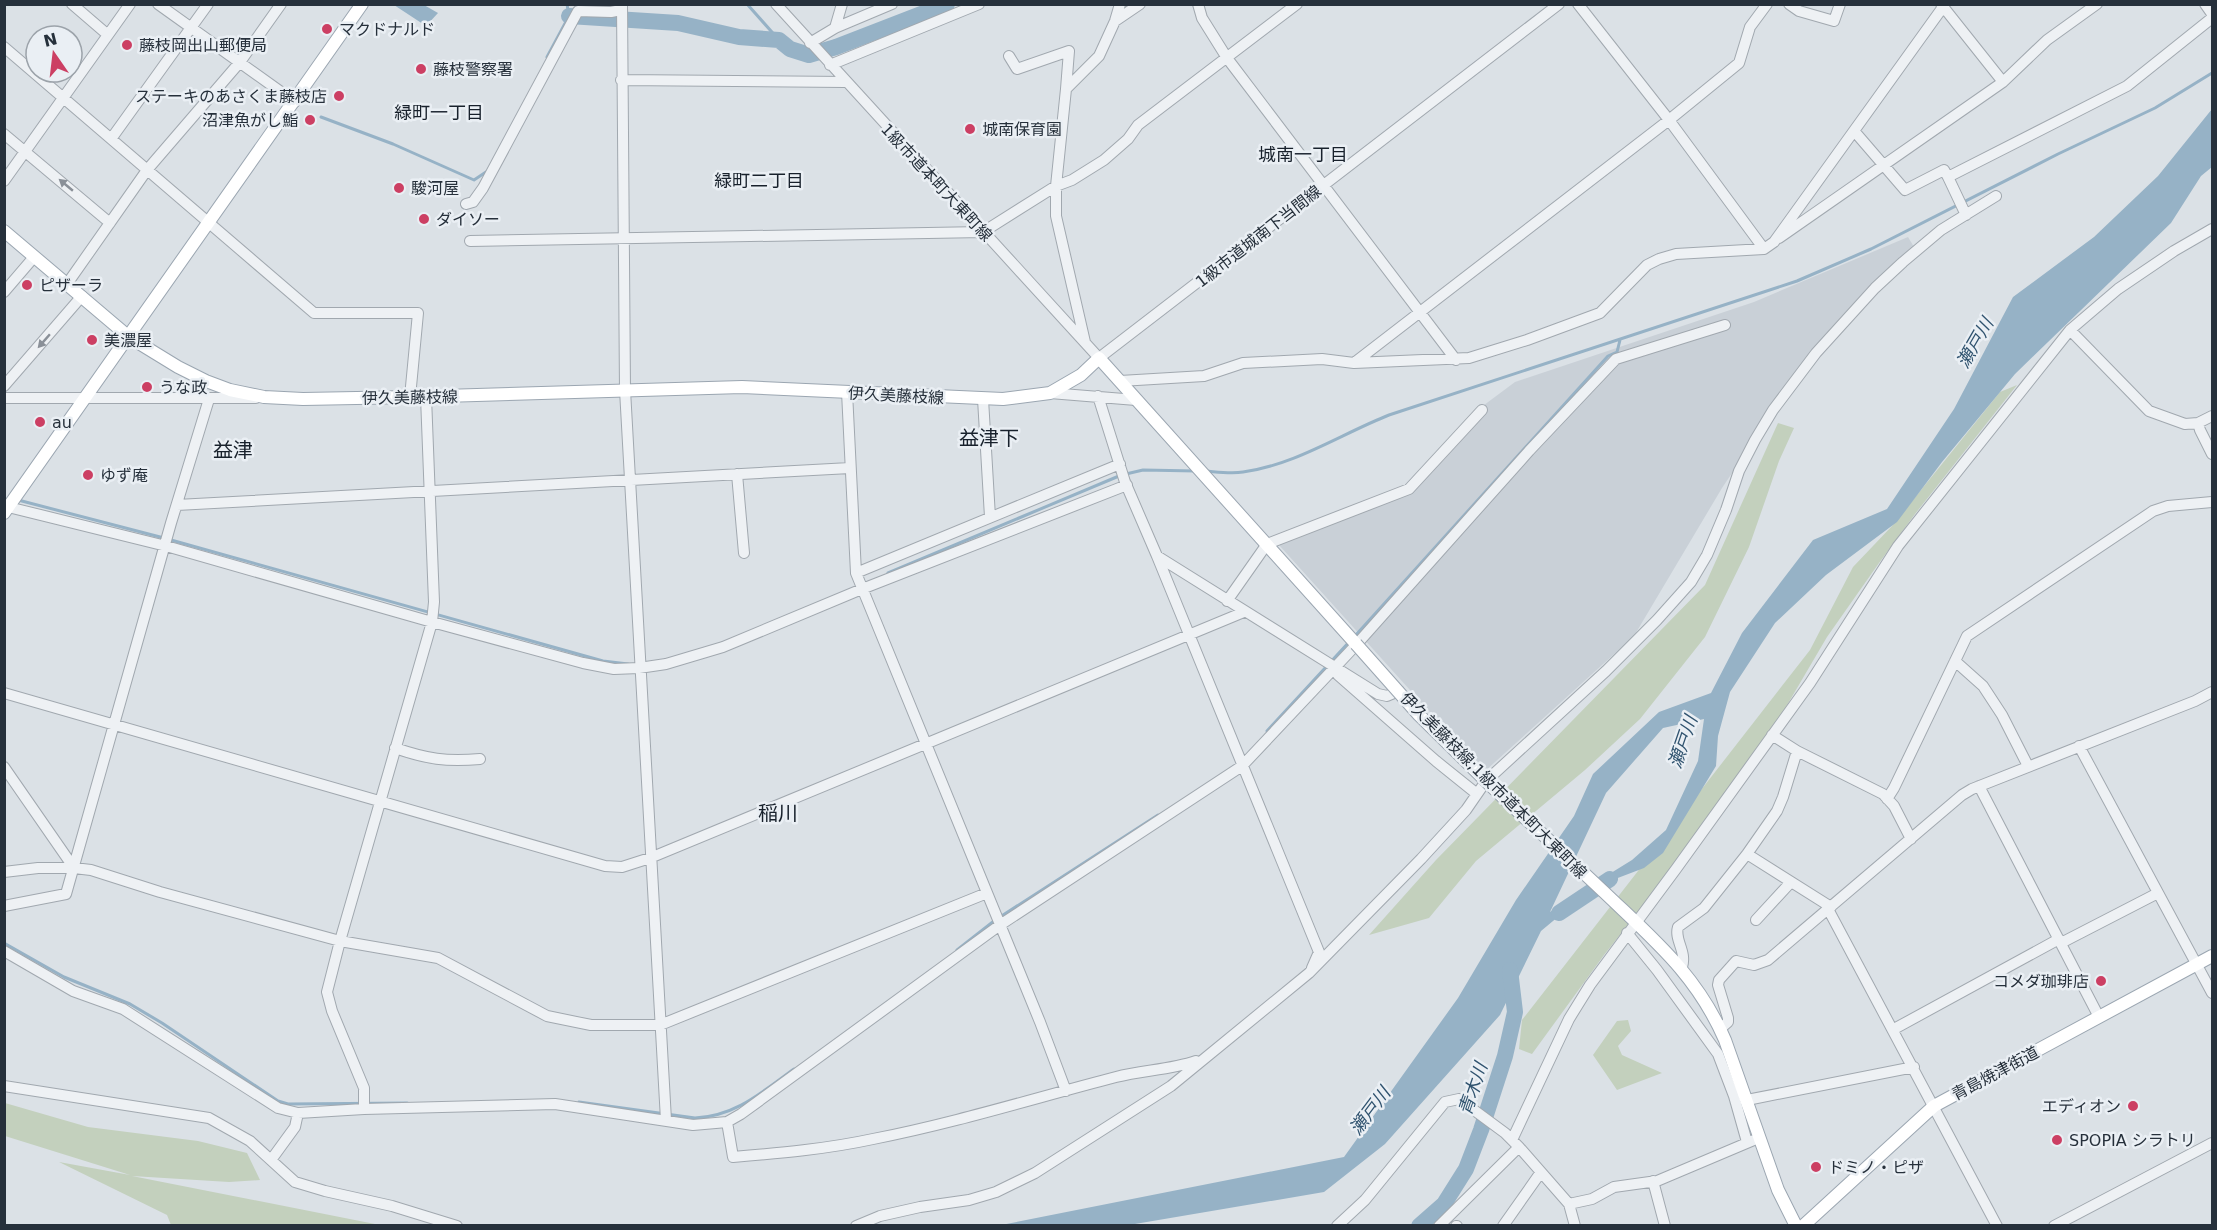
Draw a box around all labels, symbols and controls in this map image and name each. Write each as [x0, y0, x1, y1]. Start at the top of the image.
place label: マクドナルド [339, 20, 435, 39]
marker: マクドナルド [320, 22, 334, 36]
north arrow [24, 24, 84, 84]
text: N [42, 29, 59, 51]
place label: 藤枝岡出山郵便局 [139, 36, 267, 55]
marker: 藤枝岡出山郵便局 [120, 38, 134, 52]
place label: 藤枝警察署 [433, 60, 513, 79]
marker: 藤枝警察署 [414, 62, 428, 76]
place label: ステーキのあさくま藤枝店 [135, 87, 327, 106]
marker: ステーキのあさくま藤枝店 [332, 89, 346, 103]
district label: 緑町一丁目 [394, 102, 484, 123]
place label: 沼津魚がし鮨 [202, 111, 298, 130]
marker: 沼津魚がし鮨 [303, 113, 317, 127]
street label: 1級市道本町大東町線 [877, 119, 996, 245]
place label: 城南保育園 [982, 120, 1062, 139]
marker: 城南保育園 [963, 122, 977, 136]
district label: 城南一丁目 [1258, 144, 1348, 165]
district label: 緑町二丁目 [714, 170, 804, 191]
one-way arrow [58, 179, 74, 192]
place label: 駿河屋 [411, 179, 459, 198]
marker: 駿河屋 [392, 181, 406, 195]
street label: 1級市道城南下当間線 [1192, 181, 1325, 291]
place label: ダイソー [436, 210, 500, 229]
marker: ダイソー [417, 212, 431, 226]
place label: ピザーラ [39, 276, 103, 295]
marker: ピザーラ [20, 278, 34, 292]
water label: 瀬戸川 [1952, 312, 1998, 371]
place label: 美濃屋 [104, 331, 152, 350]
one-way arrow [37, 333, 50, 348]
marker: 美濃屋 [85, 333, 99, 347]
place label: うな政 [159, 378, 207, 397]
marker: うな政 [140, 380, 154, 394]
street label: 伊久美藤枝線 [848, 383, 944, 407]
street label: 伊久美藤枝線 [362, 387, 458, 408]
place label: au [52, 413, 72, 432]
marker: au [33, 415, 47, 429]
district label: 益津下 [959, 426, 1019, 450]
district label: 益津 [213, 438, 253, 462]
place label: ゆず庵 [100, 466, 148, 485]
marker: ゆず庵 [81, 468, 95, 482]
street label: 伊久美藤枝線;1級市道本町大東町線 [1397, 688, 1591, 882]
water label: 瀬戸川 [1664, 711, 1702, 771]
district label: 稲川 [758, 801, 798, 825]
place label: コメダ珈琲店 [1993, 972, 2089, 991]
marker: コメダ珈琲店 [2094, 974, 2108, 988]
street label: 青島焼津街道 [1948, 1043, 2042, 1104]
water label: 青木川 [1454, 1058, 1492, 1118]
water label: 瀬戸川 [1345, 1081, 1395, 1139]
place label: エディオン [2042, 1097, 2121, 1116]
marker: エディオン [2126, 1099, 2140, 1113]
place label: SPOPIA シラトリ [2069, 1131, 2196, 1150]
marker: SPOPIA シラトリ [2050, 1133, 2064, 1147]
place label: ドミノ・ピザ [1828, 1158, 1924, 1177]
marker: ドミノ・ピザ [1809, 1160, 1823, 1174]

